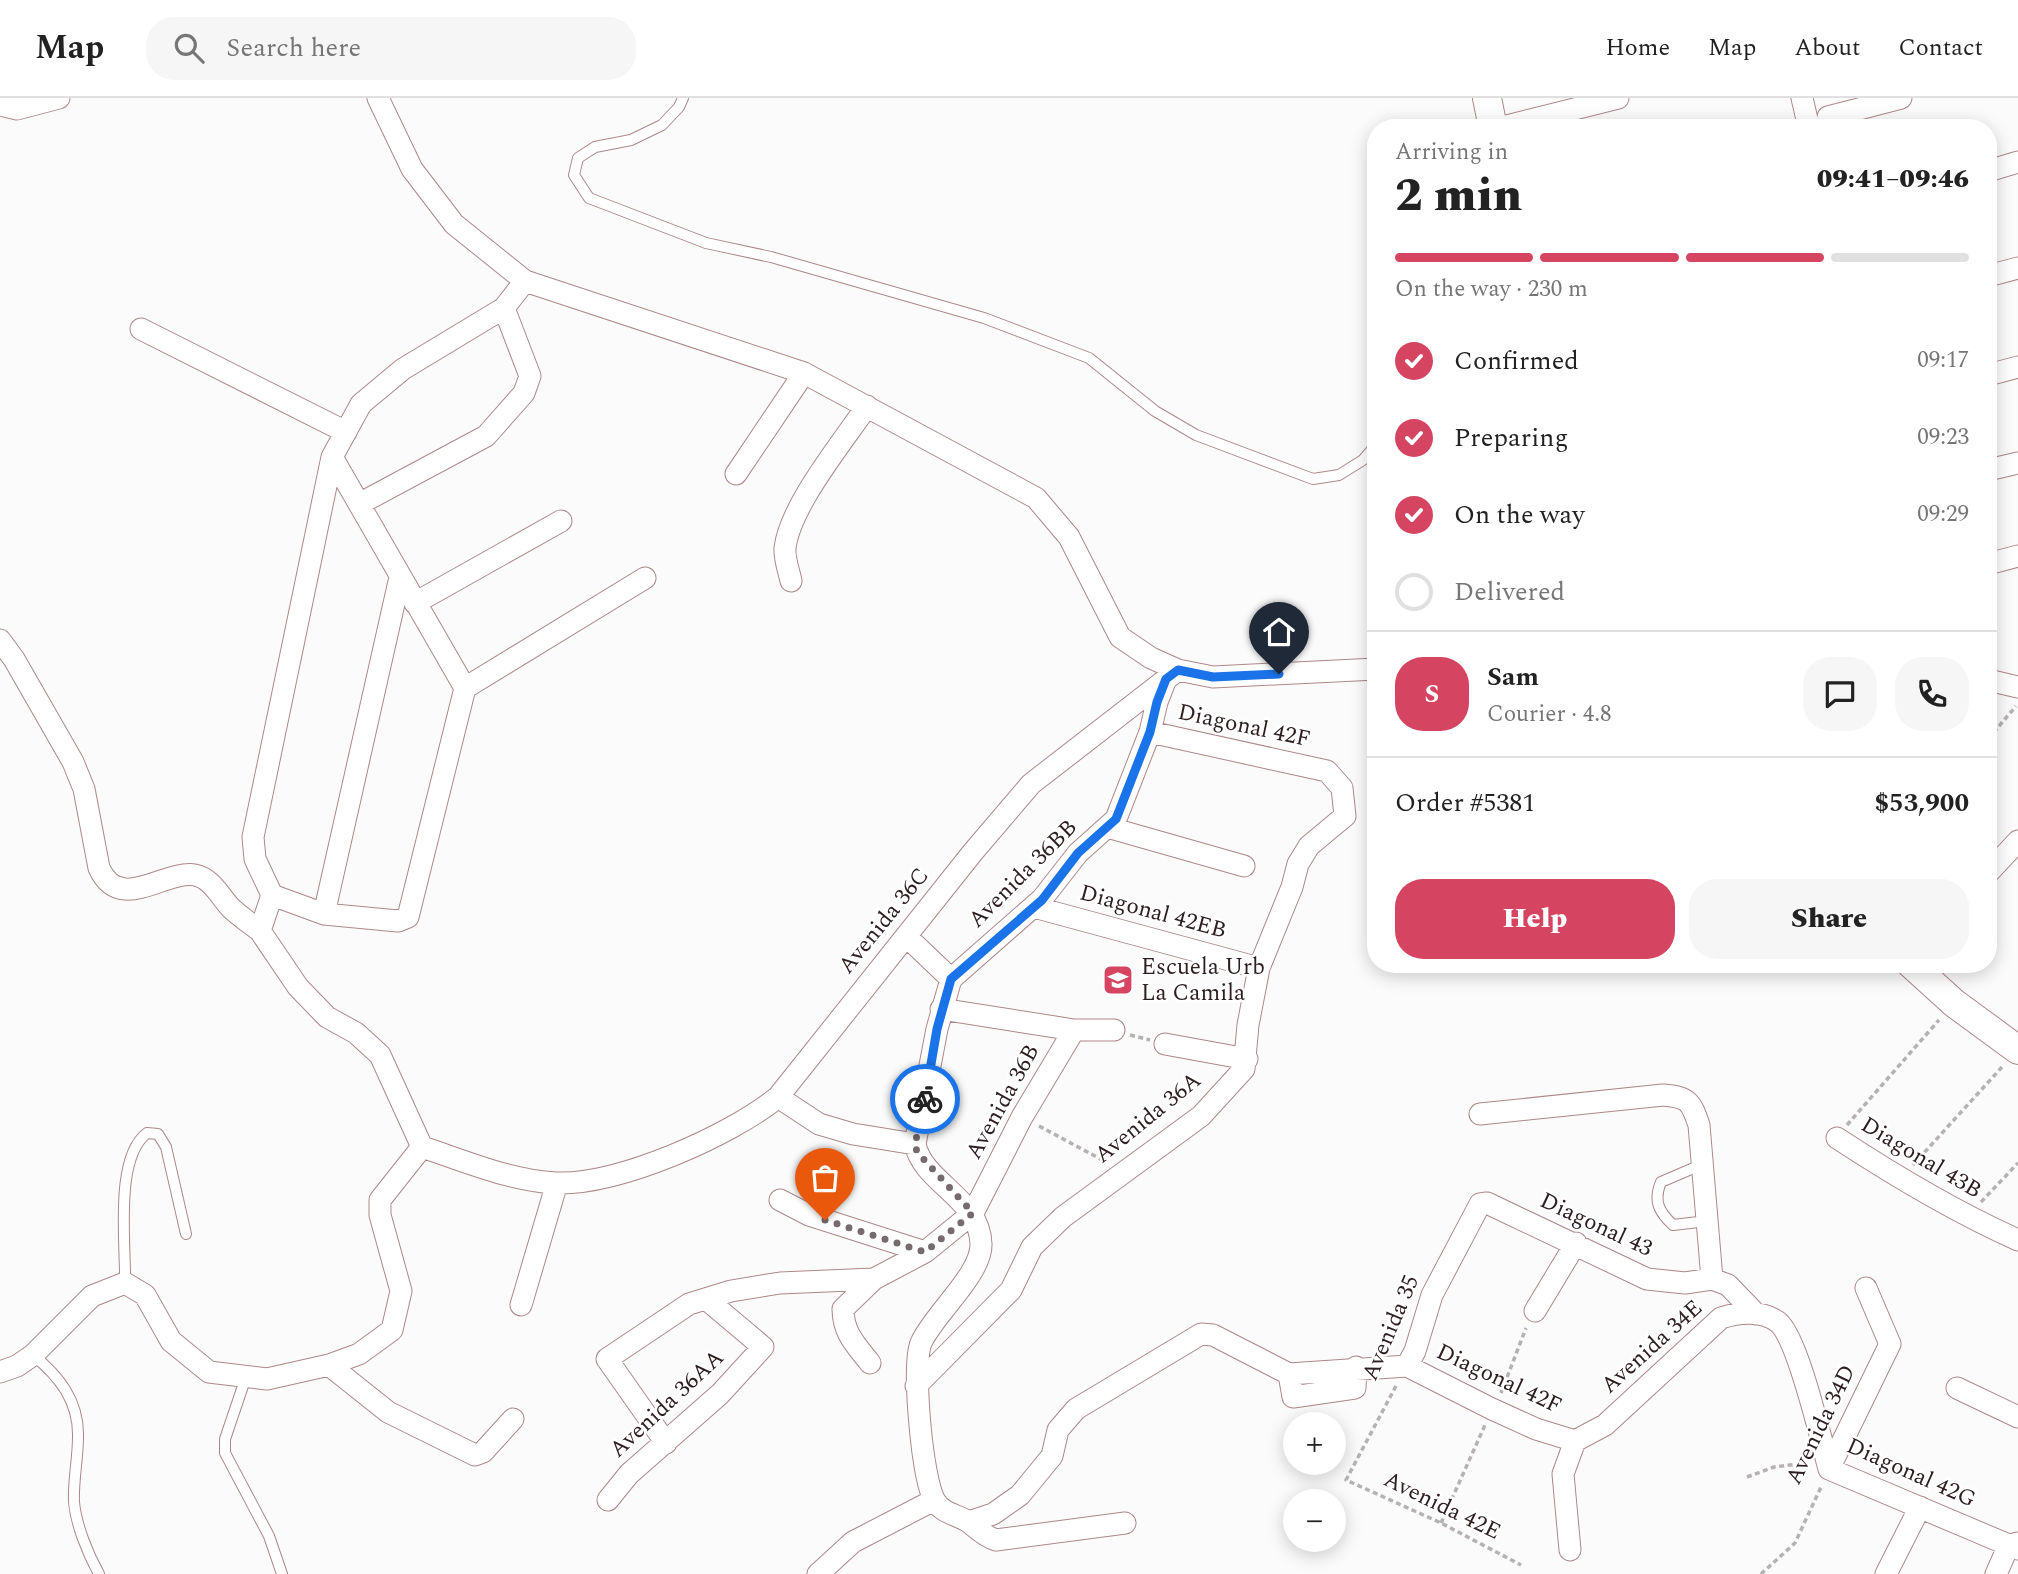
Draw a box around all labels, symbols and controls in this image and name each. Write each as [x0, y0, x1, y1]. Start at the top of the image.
search box [146, 17, 636, 80]
text: Map [35, 23, 104, 73]
text: Search here [226, 28, 361, 68]
icon: search [170, 29, 208, 67]
text: Home [1605, 30, 1670, 66]
text: Map [1708, 30, 1756, 66]
text: About [1794, 30, 1860, 66]
text: Contact [1898, 30, 1983, 66]
text: Arriving in [1395, 135, 1508, 170]
text: 09:41–09:46 [1817, 159, 1969, 199]
text: 2 min [1395, 161, 1522, 231]
text: On the way · 230 m [1395, 272, 1588, 307]
text: Confirmed [1454, 341, 1579, 381]
icon: check [1395, 342, 1433, 380]
text: 09:17 [1917, 343, 1969, 378]
text: Preparing [1454, 418, 1568, 458]
icon: check [1395, 419, 1433, 457]
text: 09:23 [1917, 420, 1969, 455]
text: On the way [1454, 495, 1585, 535]
icon: check [1395, 496, 1433, 534]
text: 09:29 [1917, 497, 1969, 532]
text: Delivered [1454, 572, 1565, 612]
pin [1249, 602, 1309, 674]
icon: home [1260, 613, 1298, 651]
text: Sam [1487, 657, 1539, 697]
button: chat [1803, 657, 1877, 731]
button: phone [1895, 657, 1969, 731]
text: S [1425, 674, 1439, 714]
street label: Diagonal 42F [1174, 695, 1314, 757]
text: Courier · 4.8 [1487, 697, 1612, 732]
text: Order #5381 [1395, 783, 1535, 823]
text: $53,900 [1875, 783, 1969, 823]
street label: Avenida 36BB [960, 811, 1086, 937]
street label: Avenida 36C [830, 860, 938, 982]
street label: Diagonal 42EB [1076, 876, 1230, 948]
button: Help [1395, 879, 1675, 959]
button: Share [1689, 879, 1969, 959]
place label: Escuela Urb La Camila [1141, 950, 1265, 1011]
school or university icon: Escuela Urb La Camila [1101, 963, 1135, 997]
street label: Avenida 36B [957, 1038, 1049, 1166]
courier [890, 1064, 960, 1134]
street label: Avenida 36A [1087, 1064, 1209, 1172]
icon: bike [906, 1080, 944, 1118]
street label: Diagonal 43B [1854, 1108, 1988, 1208]
pin [795, 1148, 855, 1220]
icon: bag [806, 1159, 844, 1197]
street label: Diagonal 43 [1534, 1184, 1658, 1266]
street label: Avenida 35 [1353, 1270, 1429, 1386]
street label: Avenida 34E [1593, 1292, 1711, 1402]
street label: Diagonal 42F [1430, 1335, 1568, 1423]
street label: Avenida 36AA [602, 1341, 732, 1467]
street label: Avenida 34D [1777, 1359, 1865, 1491]
map controls [1283, 1412, 1346, 1552]
button: + [1283, 1412, 1346, 1475]
street label: Diagonal 42G [1841, 1429, 1981, 1517]
street label: Avenida 42E [1377, 1462, 1507, 1550]
button: − [1283, 1489, 1346, 1552]

